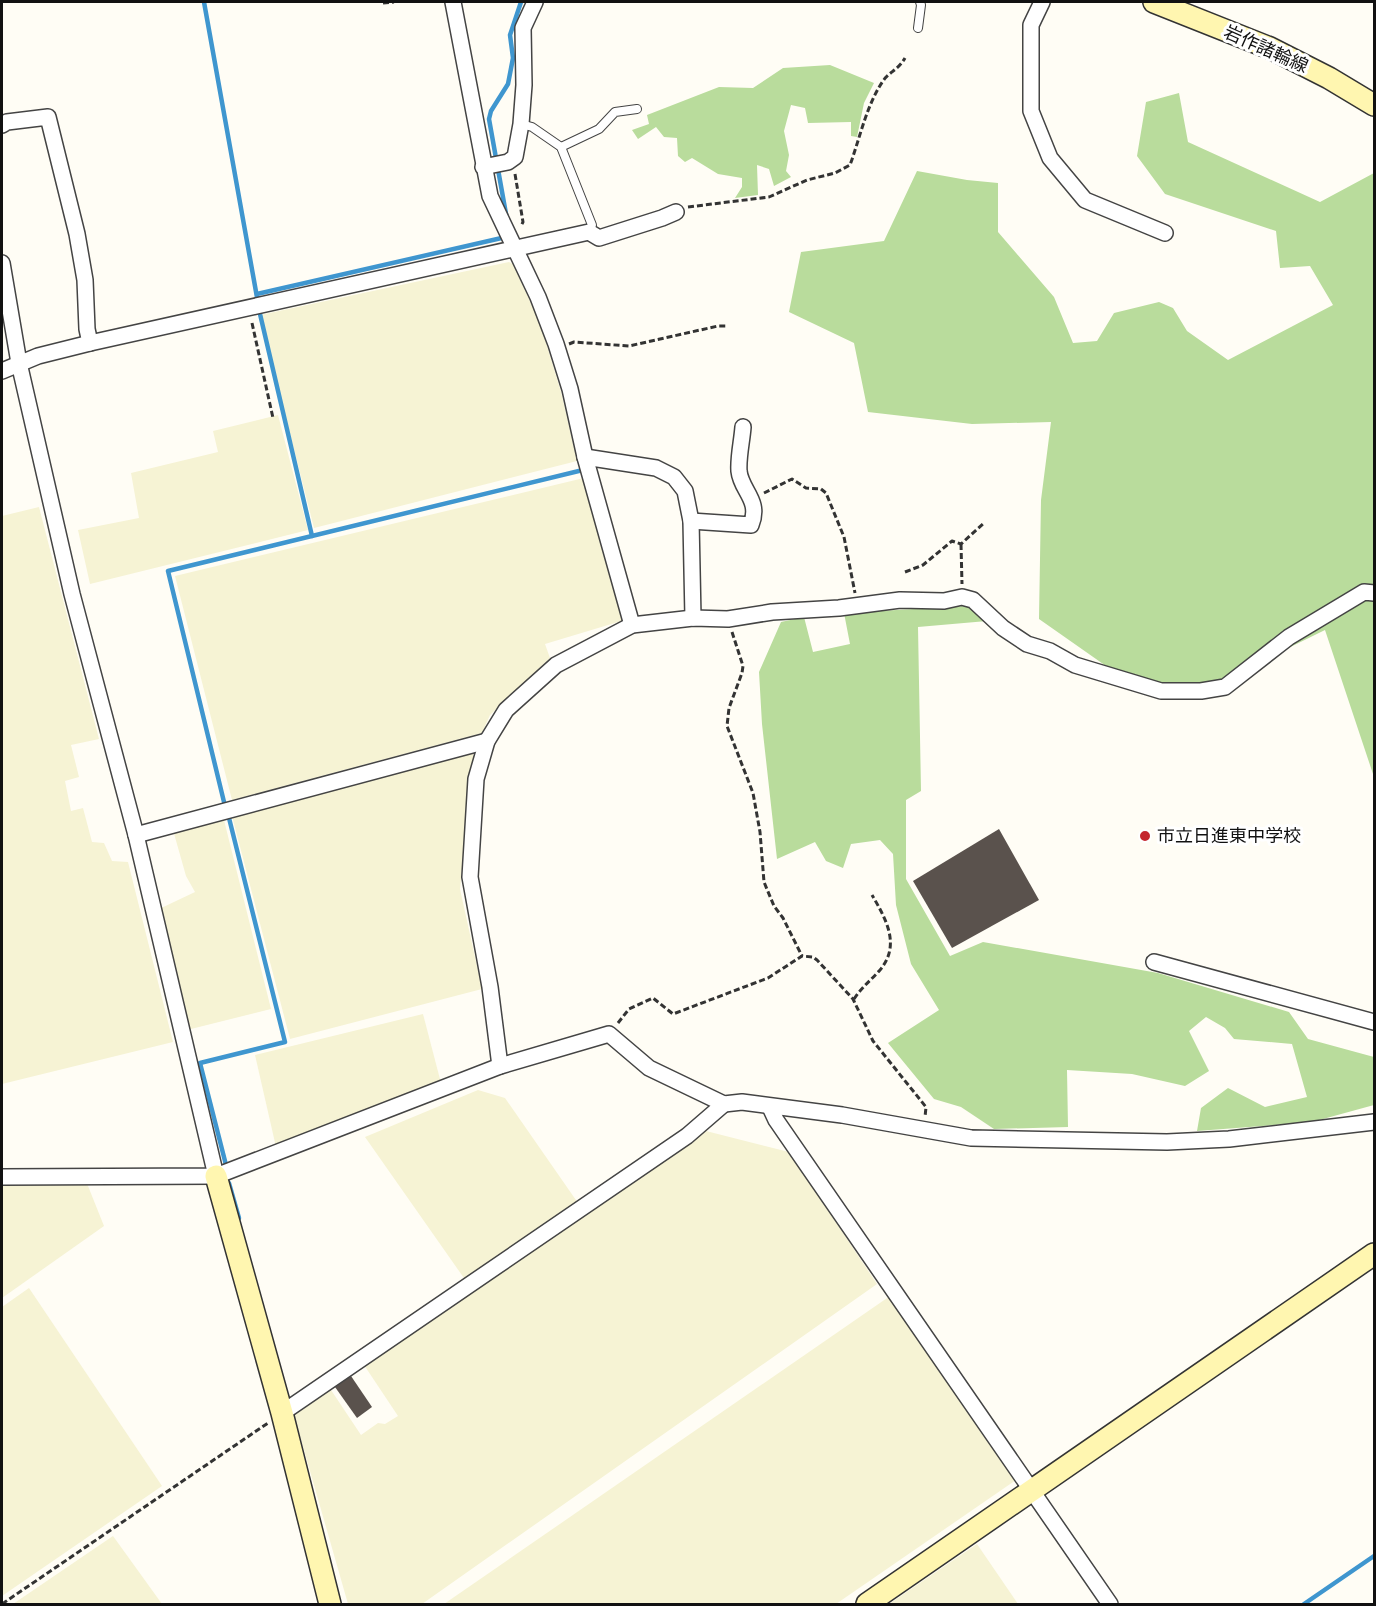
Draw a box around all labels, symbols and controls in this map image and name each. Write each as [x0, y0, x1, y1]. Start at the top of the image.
street label: 岩作諸輪線 [1221, 22, 1311, 76]
place label: 市立日進東中学校 [1157, 826, 1301, 846]
marker: 市立日進東中学校 [1138, 829, 1152, 843]

